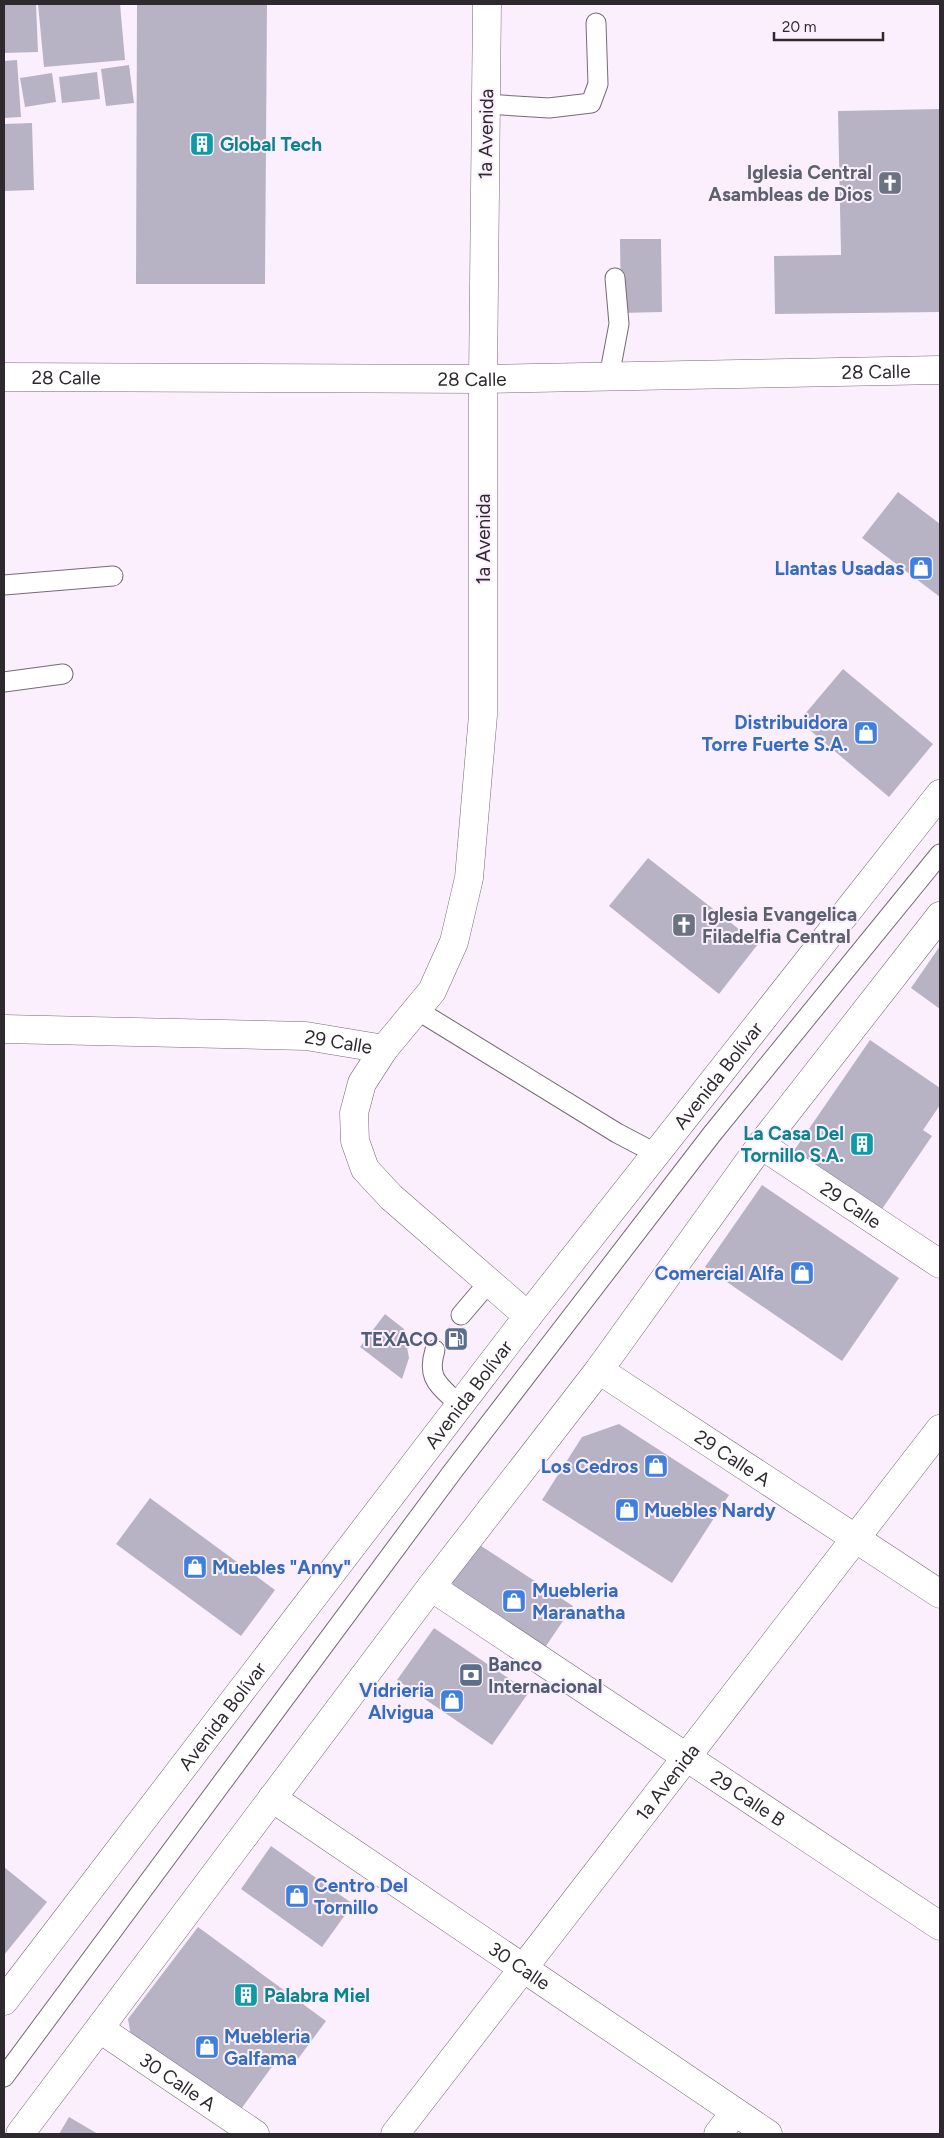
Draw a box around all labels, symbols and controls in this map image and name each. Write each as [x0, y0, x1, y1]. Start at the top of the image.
scale bar [774, 10, 883, 42]
text: 20 m [782, 18, 816, 36]
street label: 1a Avenida [474, 88, 498, 180]
building icon: Global Tech [189, 131, 215, 157]
place label: Global Tech [220, 133, 322, 156]
place label: Iglesia Central Asambleas de Dios [708, 161, 872, 206]
church icon: Iglesia Central Asambleas de Dios [877, 170, 903, 196]
street label: 28 Calle [841, 359, 911, 383]
street label: 28 Calle [31, 366, 101, 389]
street label: 28 Calle [437, 367, 507, 391]
street label: 1a Avenida [472, 494, 495, 584]
shop icon: Llantas Usadas [908, 555, 934, 581]
place label: Llantas Usadas [775, 557, 904, 580]
place label: Distribuidora Torre Fuerte S.A. [702, 711, 848, 756]
shop icon: Distribuidora Torre Fuerte S.A. [853, 720, 879, 746]
place label: Iglesia Evangelica Filadelfia Central [702, 903, 857, 948]
church icon: Iglesia Evangelica Filadelfia Central [671, 912, 697, 938]
street label: Avenida Bolívar [669, 1017, 768, 1134]
street label: 29 Calle [303, 1024, 374, 1058]
place label: La Casa Del Tornillo S.A. [741, 1122, 844, 1167]
building icon: La Casa Del Tornillo S.A. [849, 1131, 875, 1157]
street label: 29 Calle [816, 1176, 886, 1233]
shop icon: Comercial Alfa [789, 1260, 815, 1286]
place label: Comercial Alfa [655, 1262, 784, 1285]
fuel station icon: TEXACO [443, 1326, 469, 1352]
place label: TEXACO [361, 1328, 438, 1351]
street label: Avenida Bolívar [419, 1335, 517, 1453]
street label: 29 Calle A [691, 1425, 775, 1491]
shop icon: Los Cedros [643, 1453, 669, 1479]
place label: Los Cedros [541, 1455, 638, 1478]
shop icon: Muebles Nardy [614, 1497, 640, 1523]
place label: Muebles Nardy [644, 1499, 776, 1522]
shop icon: Muebles "Anny" [182, 1554, 208, 1580]
place label: Muebles "Anny" [212, 1556, 351, 1579]
place label: Muebleria Maranatha [532, 1579, 625, 1624]
shop icon: Muebleria Maranatha [501, 1588, 527, 1614]
place label: Banco Internacional [488, 1653, 602, 1698]
street label: Avenida Bolívar [173, 1657, 271, 1775]
bank icon: Banco Internacional [458, 1662, 484, 1688]
place label: Vidrieria Alvigua [359, 1679, 434, 1724]
shop icon: Vidrieria Alvigua [439, 1688, 465, 1714]
street label: 1a Avenida [630, 1739, 704, 1825]
street label: 29 Calle B [707, 1765, 790, 1831]
place label: Centro Del Tornillo [314, 1874, 408, 1919]
shop icon: Centro Del Tornillo [284, 1883, 310, 1909]
street label: 30 Calle [484, 1937, 555, 1995]
building icon: Palabra Miel [233, 1982, 259, 2008]
place label: Palabra Miel [264, 1984, 370, 2007]
place label: Muebleria Galfama [224, 2025, 310, 2070]
shop icon: Muebleria Galfama [194, 2034, 220, 2060]
street label: 30 Calle A [135, 2048, 220, 2116]

